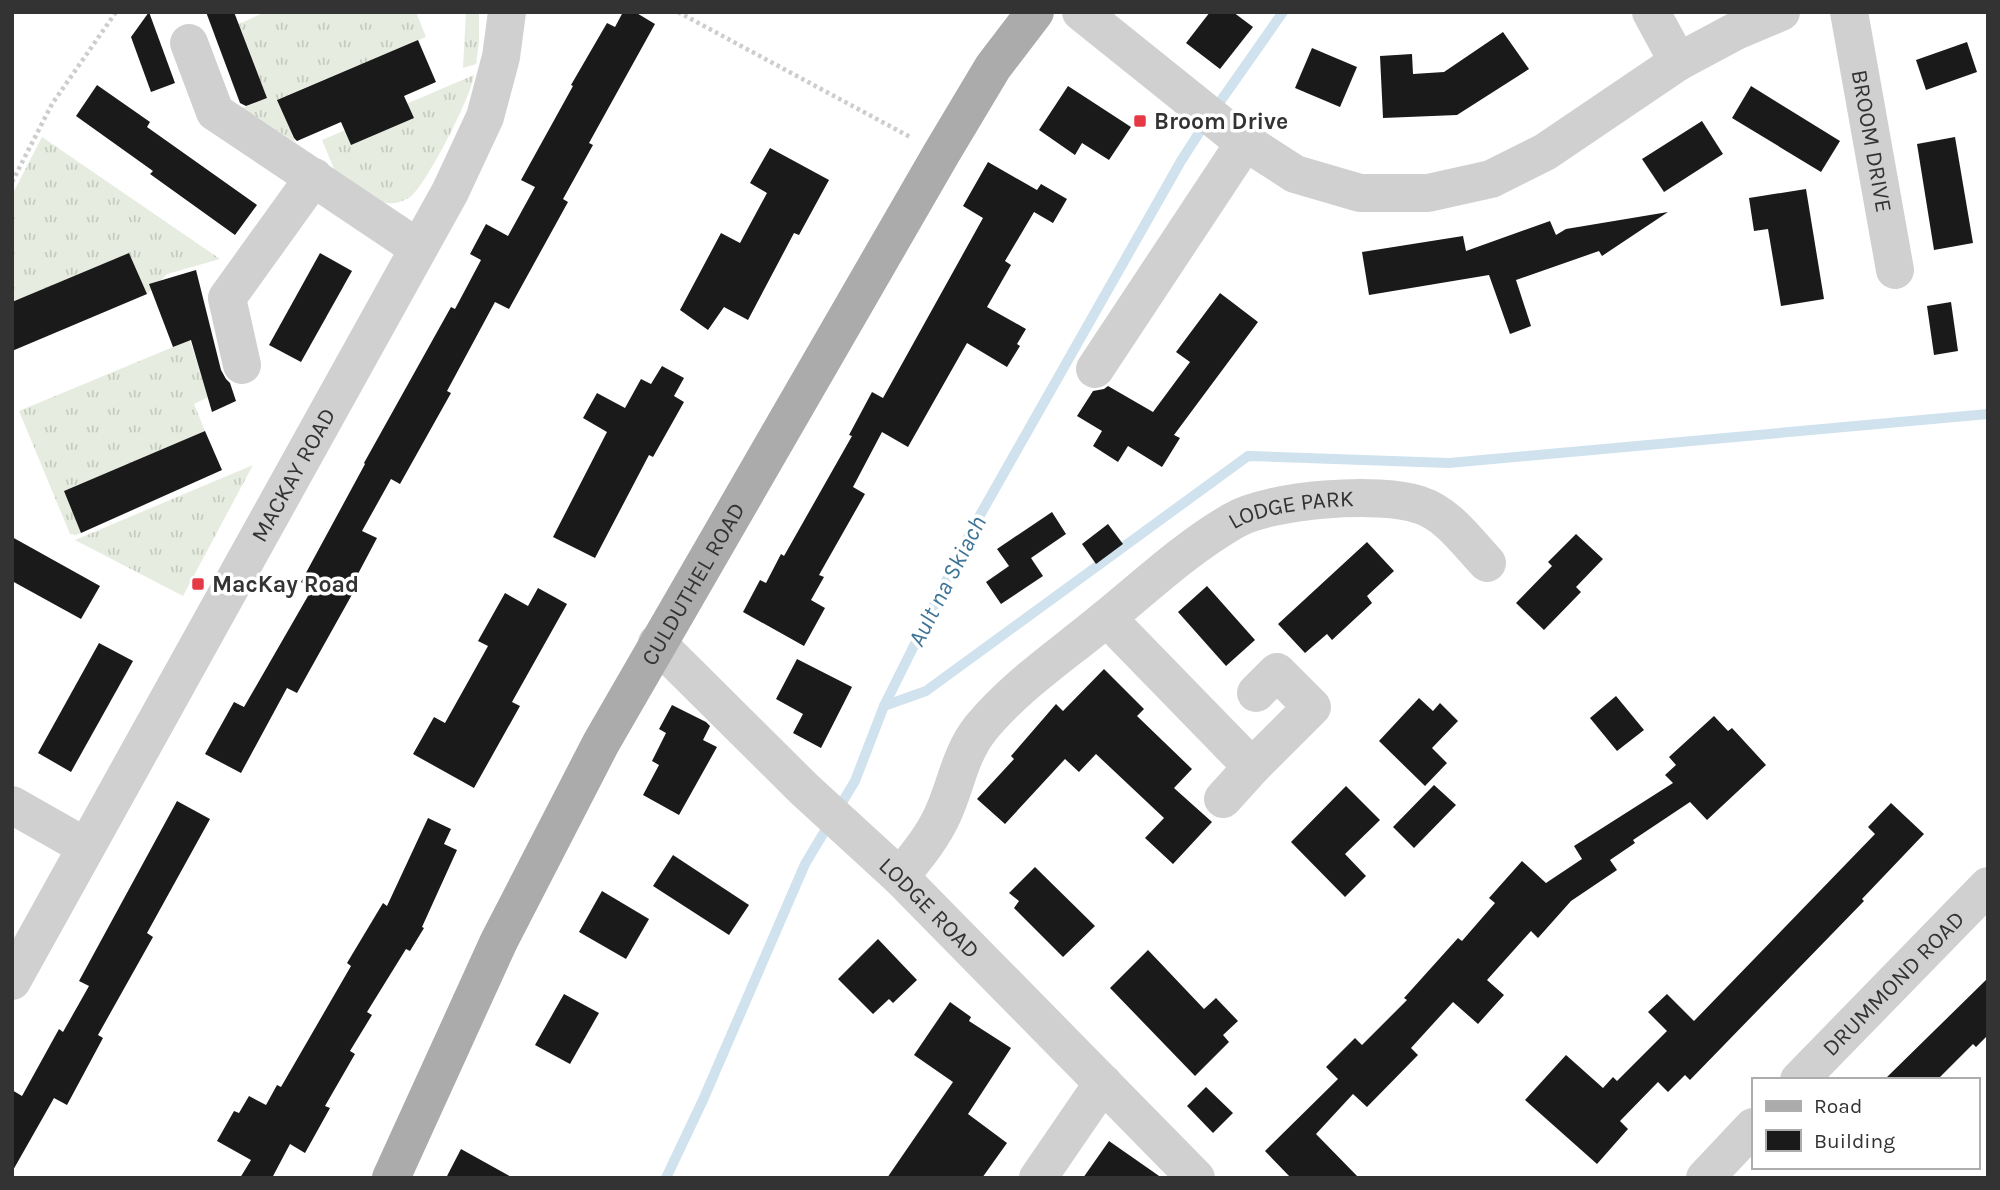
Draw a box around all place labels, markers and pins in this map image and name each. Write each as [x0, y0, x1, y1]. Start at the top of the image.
place label: Broom Drive [1154, 108, 1288, 135]
marker: Broom Drive [1132, 113, 1148, 129]
place label: MacKay Road [212, 571, 359, 598]
marker: MacKay Road [190, 576, 206, 592]

